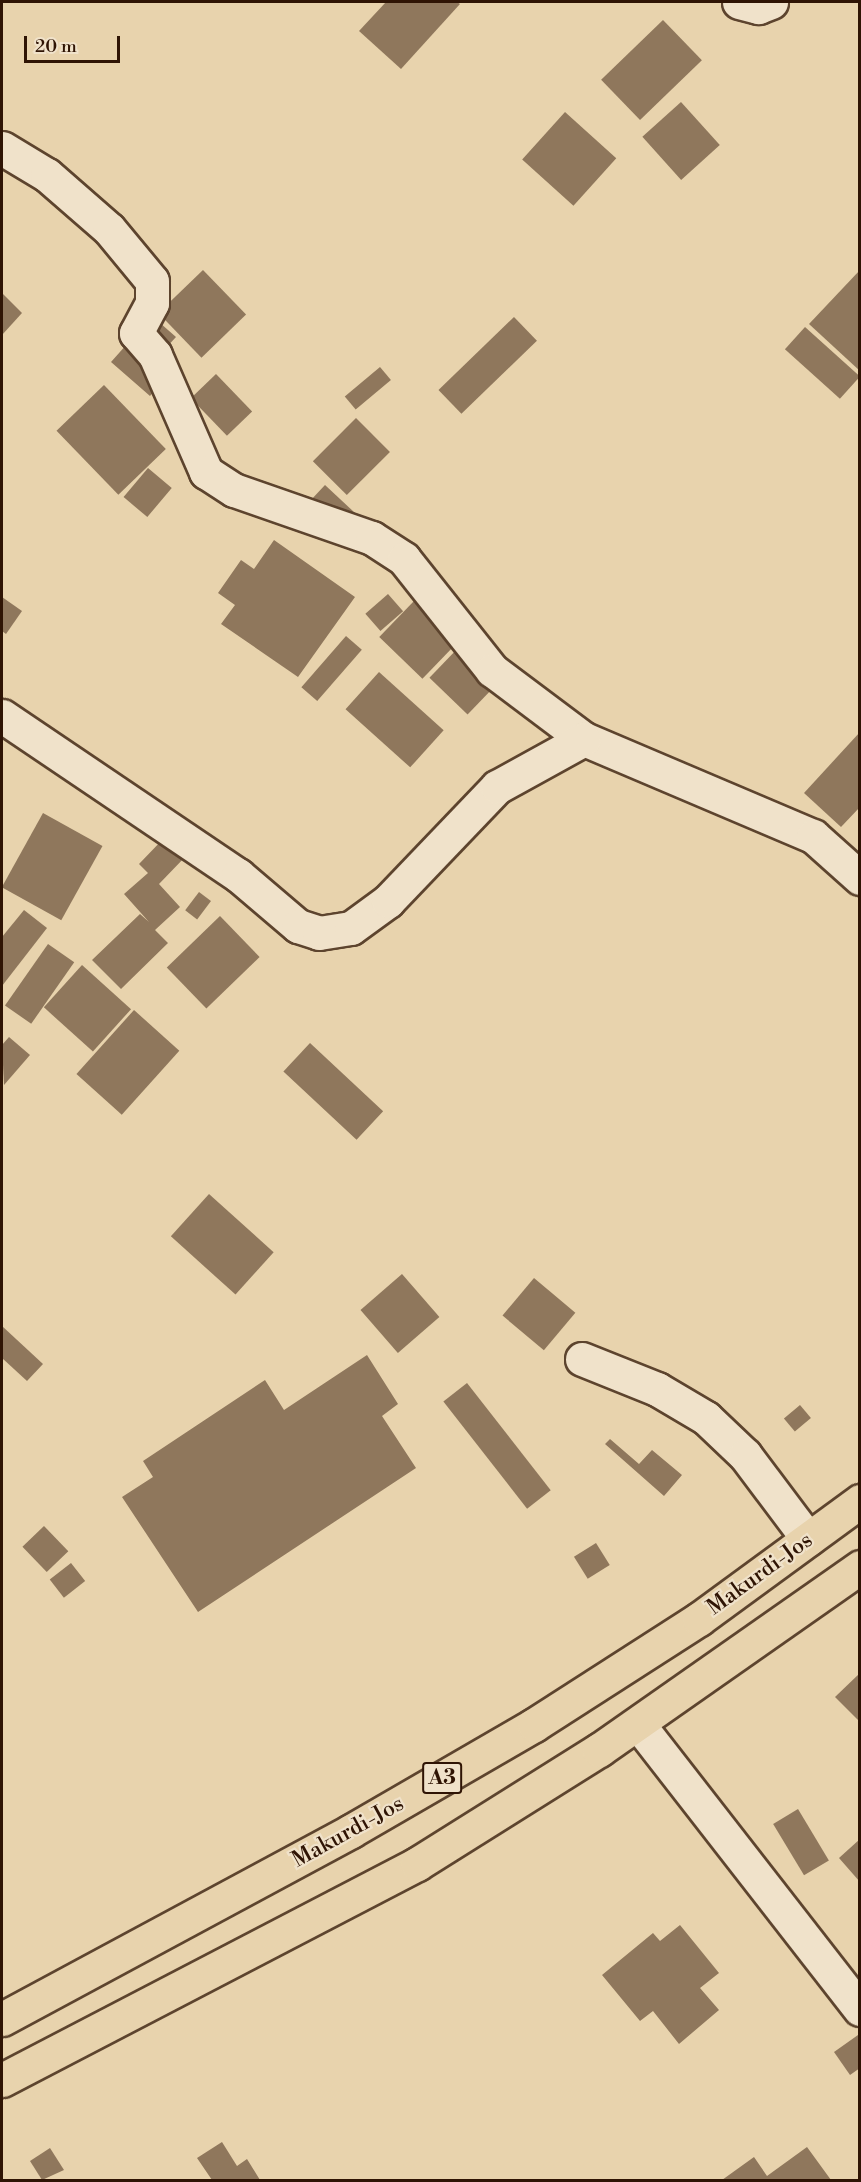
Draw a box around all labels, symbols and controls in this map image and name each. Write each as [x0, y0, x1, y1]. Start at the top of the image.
scale bar [27, 24, 123, 62]
text: 20 m [35, 35, 77, 58]
street label: Makurdi-Jos [702, 1527, 818, 1621]
road number: A3 [421, 1760, 463, 1796]
street label: Makurdi-Jos [287, 1790, 409, 1874]

